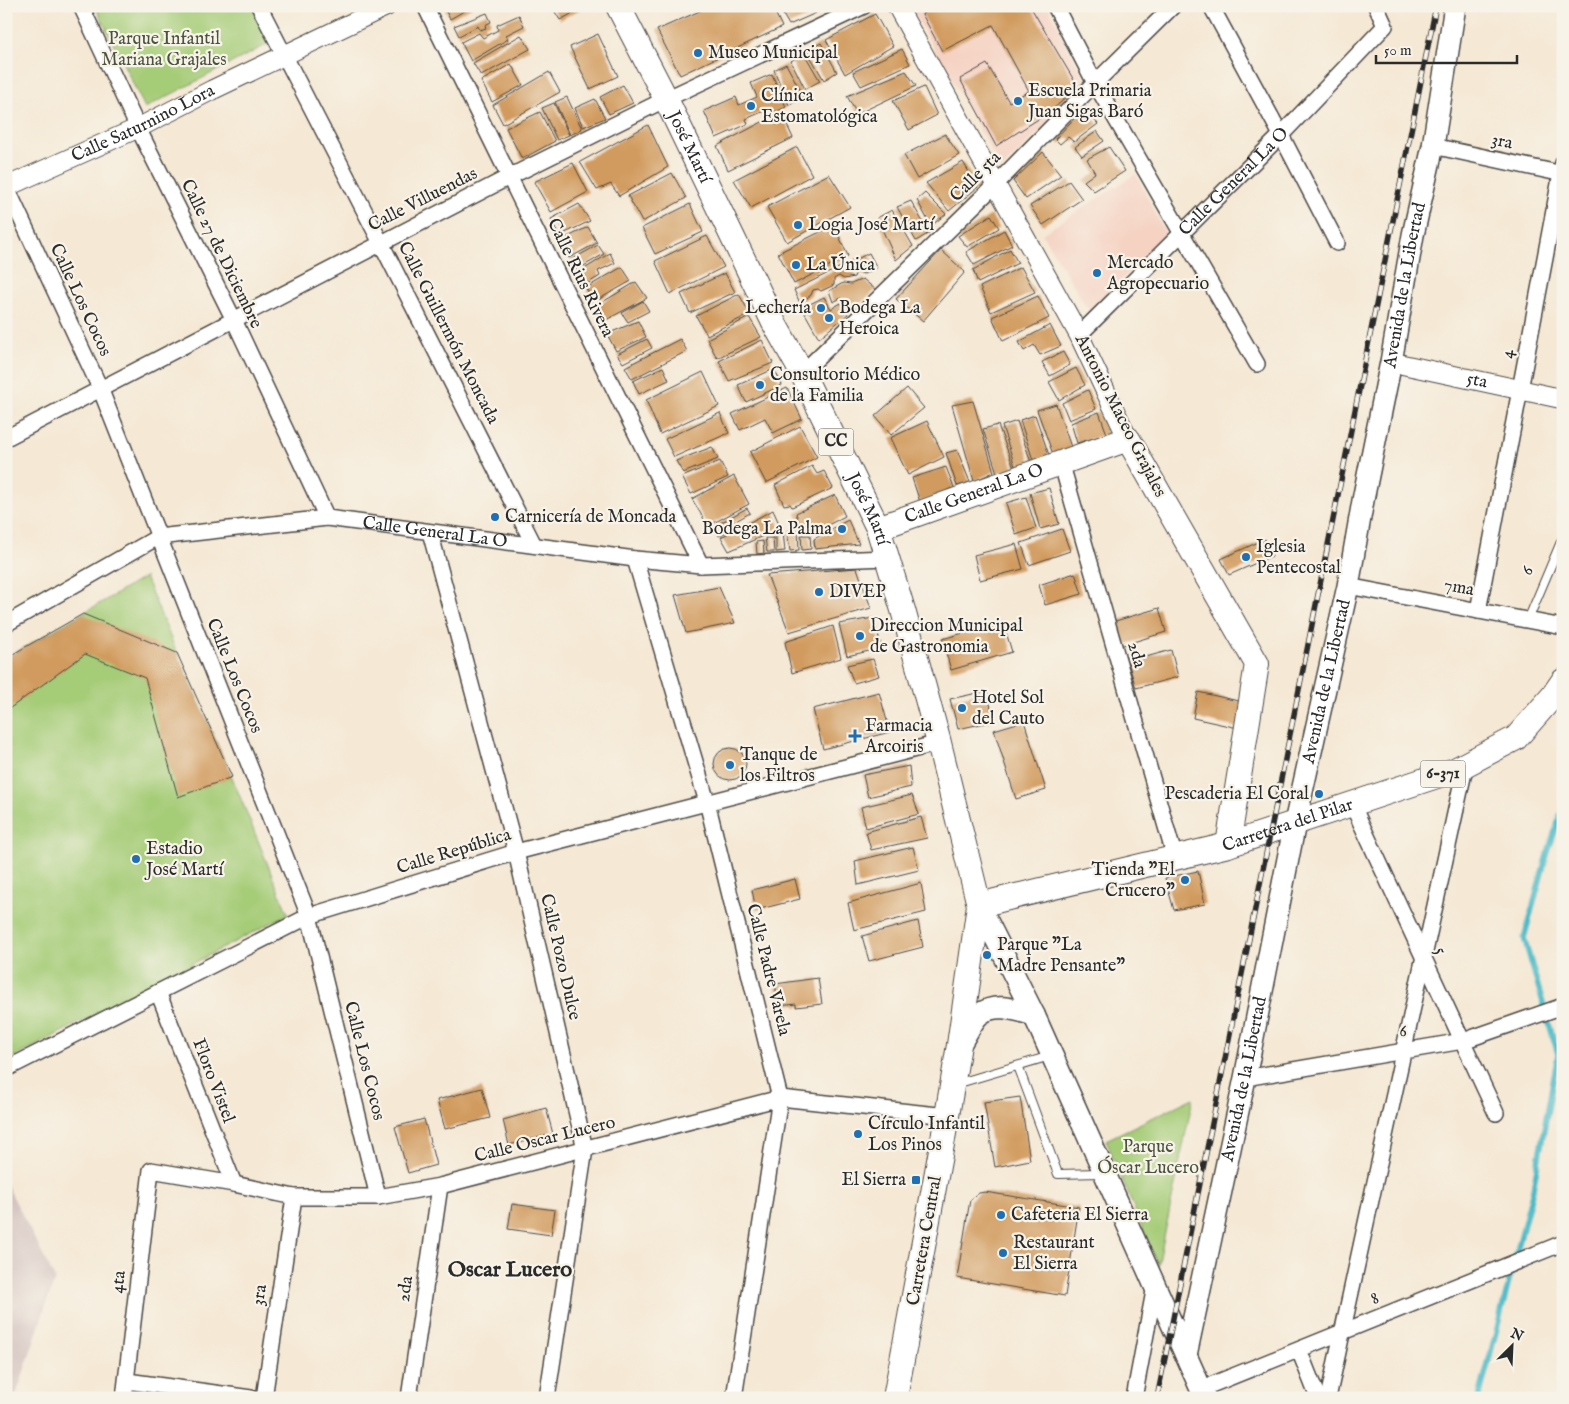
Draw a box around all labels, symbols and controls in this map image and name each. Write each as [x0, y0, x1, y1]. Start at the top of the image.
park label: Parque Infantil Mariana Grajales [101, 28, 227, 72]
scale bar [1376, 32, 1518, 64]
text: 50 m [1384, 41, 1412, 60]
place label: Museo Municipal [708, 42, 838, 65]
marker: Museo Municipal [692, 47, 704, 59]
street label: Calle Saturnino Lora [68, 79, 219, 168]
place label: Escuela Primaria Juan Sigas Baró [1026, 80, 1152, 124]
place label: Clínica Estomatológica [761, 85, 878, 129]
marker: Escuela Primaria Juan Sigas Baró [1012, 95, 1024, 107]
marker: Clínica Estomatológica [745, 100, 757, 112]
street label: José Martí [661, 105, 717, 188]
street label: Calle General La O [1174, 122, 1294, 241]
street label: 3ra [1489, 129, 1515, 155]
street label: Calle 5ta [946, 146, 1007, 207]
street label: Calle Villuendas [364, 163, 482, 237]
street label: Calle 27 de Diciembre [175, 176, 267, 332]
street label: Avenida de la Libertad [1378, 200, 1432, 371]
place label: Logia José Martí [808, 214, 936, 237]
street label: Calle Rius Rivera [541, 215, 619, 341]
marker: Logia José Martí [792, 219, 804, 231]
street label: Calle Guillermón Moncada [392, 238, 504, 428]
street label: Calle Los Cocos [44, 240, 116, 360]
place label: Mercado Agropecuario [1106, 252, 1209, 296]
place label: La Única [806, 253, 875, 277]
marker: La Única [790, 259, 802, 271]
marker: Mercado Agropecuario [1091, 267, 1103, 279]
place label: Lechería [745, 297, 811, 320]
place label: Bodega La Heroica [839, 297, 921, 341]
marker: Lechería [815, 302, 827, 314]
marker: Bodega La Heroica [823, 312, 835, 324]
street label: Antonio Maceo Grajales [1068, 330, 1171, 501]
street label: 4 [1496, 347, 1520, 360]
place label: Consultorio Médico de la Familia [770, 364, 921, 408]
street label: 5ta [1465, 367, 1490, 394]
marker: Consultorio Médico de la Familia [754, 379, 766, 391]
road number: CC [818, 428, 854, 456]
street label: Calle General La O [902, 458, 1047, 529]
street label: José Martí [840, 467, 894, 549]
place label: Carnicería de Moncada [505, 506, 677, 529]
street label: Calle General La O [361, 511, 509, 553]
marker: Carnicería de Moncada [489, 511, 501, 523]
place label: Bodega La Palma [702, 518, 832, 541]
marker: Bodega La Palma [836, 523, 848, 535]
place label: Iglesia Pentecostal [1256, 536, 1341, 580]
marker: Iglesia Pentecostal [1240, 551, 1252, 563]
street label: 6 [1516, 563, 1540, 579]
street label: 7ma [1442, 574, 1476, 602]
place label: DIVEP [829, 581, 886, 604]
marker: DIVEP [813, 586, 825, 598]
street label: Avenida de la Libertad [1297, 597, 1356, 767]
street label: Calle Los Cocos [201, 615, 267, 737]
place label: Direccion Municipal de Gastronomia [870, 615, 1023, 659]
marker: Direccion Municipal de Gastronomia [854, 630, 866, 642]
street label: 2da [1121, 639, 1151, 671]
place label: Hotel Sol del Cauto [972, 687, 1045, 731]
marker: Hotel Sol del Cauto [956, 702, 968, 714]
place label: Farmacia Arcoiris [864, 715, 933, 759]
marker: Farmacia Arcoiris [849, 730, 861, 742]
place label: Tanque de los Filtros [740, 744, 817, 788]
marker: Tanque de los Filtros [724, 759, 736, 771]
road number: 6-371 [1420, 761, 1466, 788]
place label: Pescaderia El Coral [1165, 783, 1309, 806]
marker: Pescaderia El Coral [1313, 788, 1325, 800]
street label: Carretera del Pilar [1219, 793, 1356, 858]
street label: Calle República [394, 824, 514, 880]
place label: Estadio José Martí [144, 838, 225, 882]
marker: Estadio José Martí [130, 853, 142, 865]
place label: Tienda "El Crucero" [1092, 859, 1175, 903]
marker: Tienda "El Crucero" [1179, 874, 1191, 886]
street label: Calle Pozo Dulce [534, 892, 586, 1022]
street label: Calle Padre Varela [741, 902, 796, 1039]
place label: Parque "La Madre Pensante" [997, 934, 1125, 978]
street label: 5 [1428, 943, 1452, 959]
marker: Parque "La Madre Pensante" [981, 949, 993, 961]
street label: Avenida de la Libertad [1216, 994, 1272, 1165]
street label: Calle Los Cocos [338, 999, 390, 1123]
street label: 6 [1397, 1020, 1409, 1044]
street label: Floro Vistel [186, 1036, 240, 1126]
street label: Calle Oscar Lucero [472, 1111, 618, 1169]
place label: Círculo Infantil Los Pinos [868, 1113, 985, 1157]
marker: Círculo Infantil Los Pinos [852, 1128, 864, 1140]
park label: Parque Óscar Lucero [1097, 1136, 1199, 1180]
place label: El Sierra [841, 1169, 906, 1192]
street label: Carretera Central [902, 1174, 948, 1308]
marker: El Sierra [910, 1174, 922, 1186]
place label: Cafeteria El Sierra [1011, 1204, 1149, 1227]
marker: Cafeteria El Sierra [995, 1209, 1007, 1221]
place label: Restaurant El Sierra [1013, 1232, 1095, 1276]
marker: Restaurant El Sierra [997, 1247, 1009, 1259]
district label: Oscar Lucero [448, 1256, 572, 1284]
street label: 4ta [106, 1269, 132, 1295]
street label: 2da [393, 1274, 419, 1303]
street label: 3ra [247, 1283, 273, 1307]
street label: 8 [1367, 1287, 1383, 1311]
north arrow [1486, 1322, 1536, 1372]
text: N [1507, 1324, 1526, 1346]

